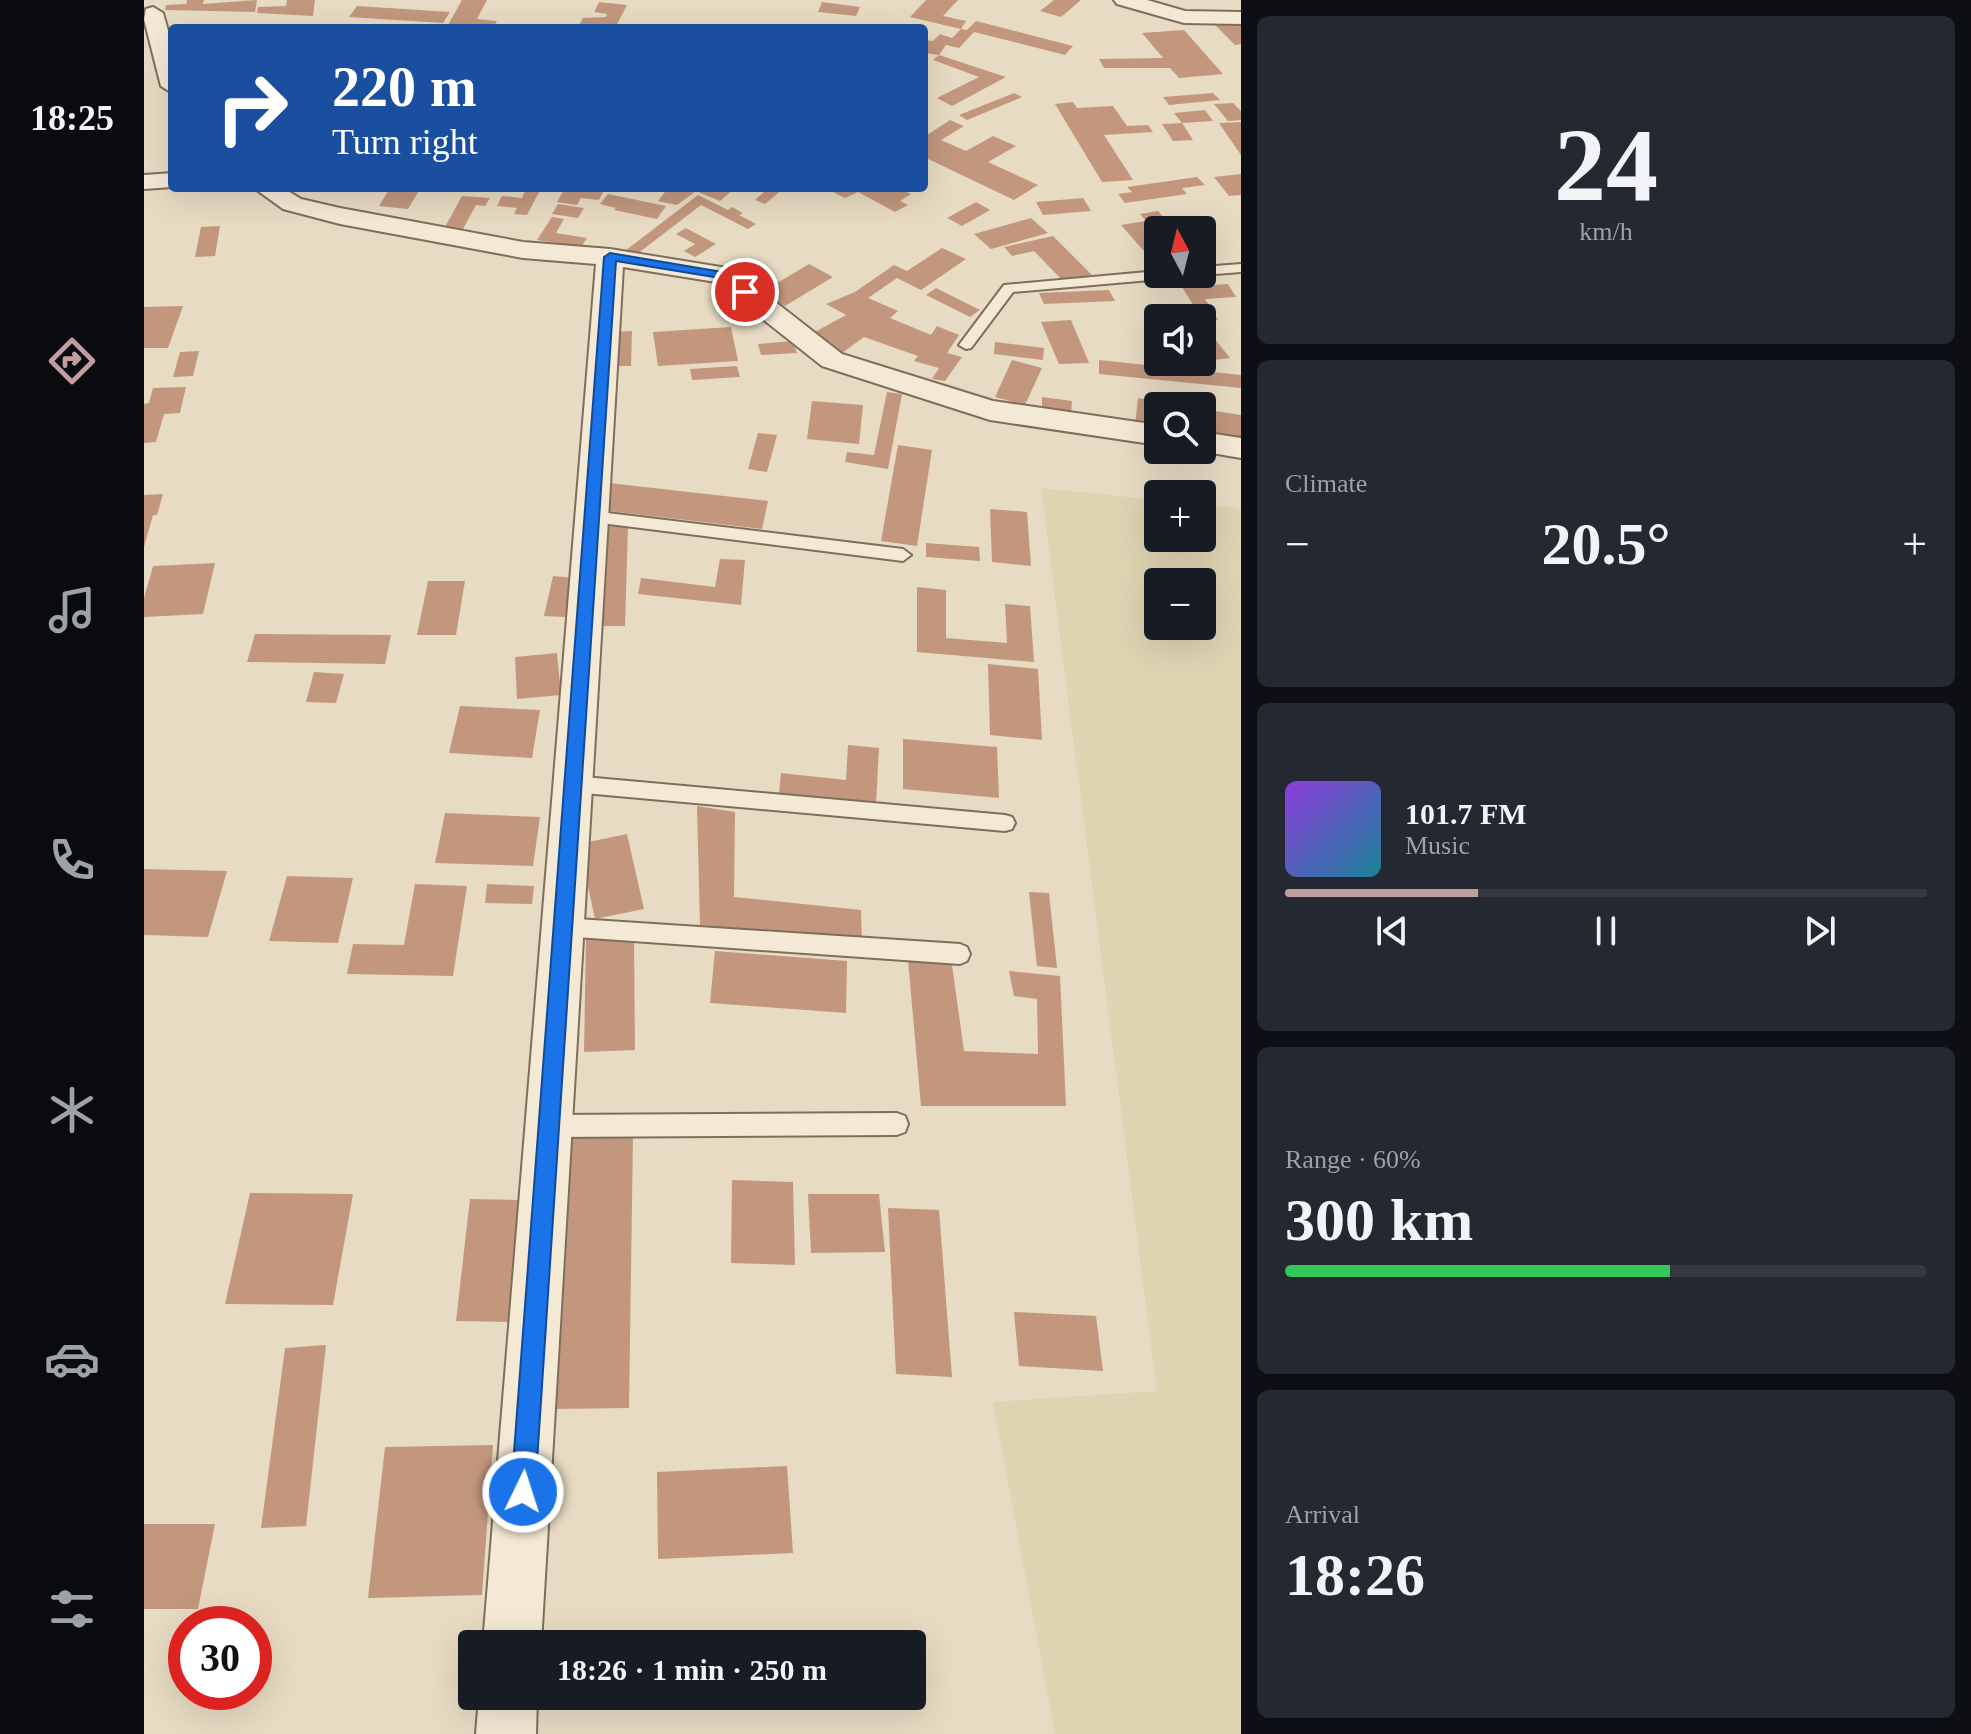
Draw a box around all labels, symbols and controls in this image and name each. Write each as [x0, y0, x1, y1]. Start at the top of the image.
icon: right [200, 56, 304, 160]
text: 220 m [332, 56, 477, 118]
text: 18:25 [30, 98, 114, 138]
text: 24 [1554, 107, 1658, 222]
text: Turn right [332, 122, 478, 162]
north arrow [1144, 216, 1216, 288]
map controls [1144, 216, 1216, 640]
text: km/h [1579, 217, 1633, 246]
pin [711, 258, 779, 326]
icon: arrive [723, 270, 767, 314]
button: sound [1144, 304, 1216, 376]
icon: directions [44, 333, 100, 389]
button: search [1144, 392, 1216, 464]
text: Climate [1285, 469, 1367, 498]
button: + [1144, 480, 1216, 552]
text: 20.5° [1542, 511, 1671, 577]
text: − [1285, 520, 1310, 569]
text: + [1902, 520, 1927, 569]
button: − [1144, 568, 1216, 640]
icon: music [44, 582, 100, 638]
text: 101.7 FM [1405, 797, 1527, 830]
text: Music [1405, 831, 1470, 860]
icon: phone [44, 832, 100, 888]
icon: previous [1370, 909, 1414, 953]
icon: pause [1584, 909, 1628, 953]
icon: next [1798, 909, 1842, 953]
icon: climate [44, 1082, 100, 1138]
text: Range · 60% [1285, 1145, 1421, 1174]
text: 300 km [1285, 1187, 1473, 1253]
icon: car [44, 1331, 100, 1387]
position arrow [481, 1450, 565, 1534]
text: Arrival [1285, 1500, 1360, 1529]
text: 18:26 [1285, 1542, 1425, 1608]
icon: filters [44, 1581, 100, 1637]
speed limit sign: 30 [168, 1606, 272, 1710]
text: 18:26 · 1 min · 250 m [557, 1653, 827, 1686]

